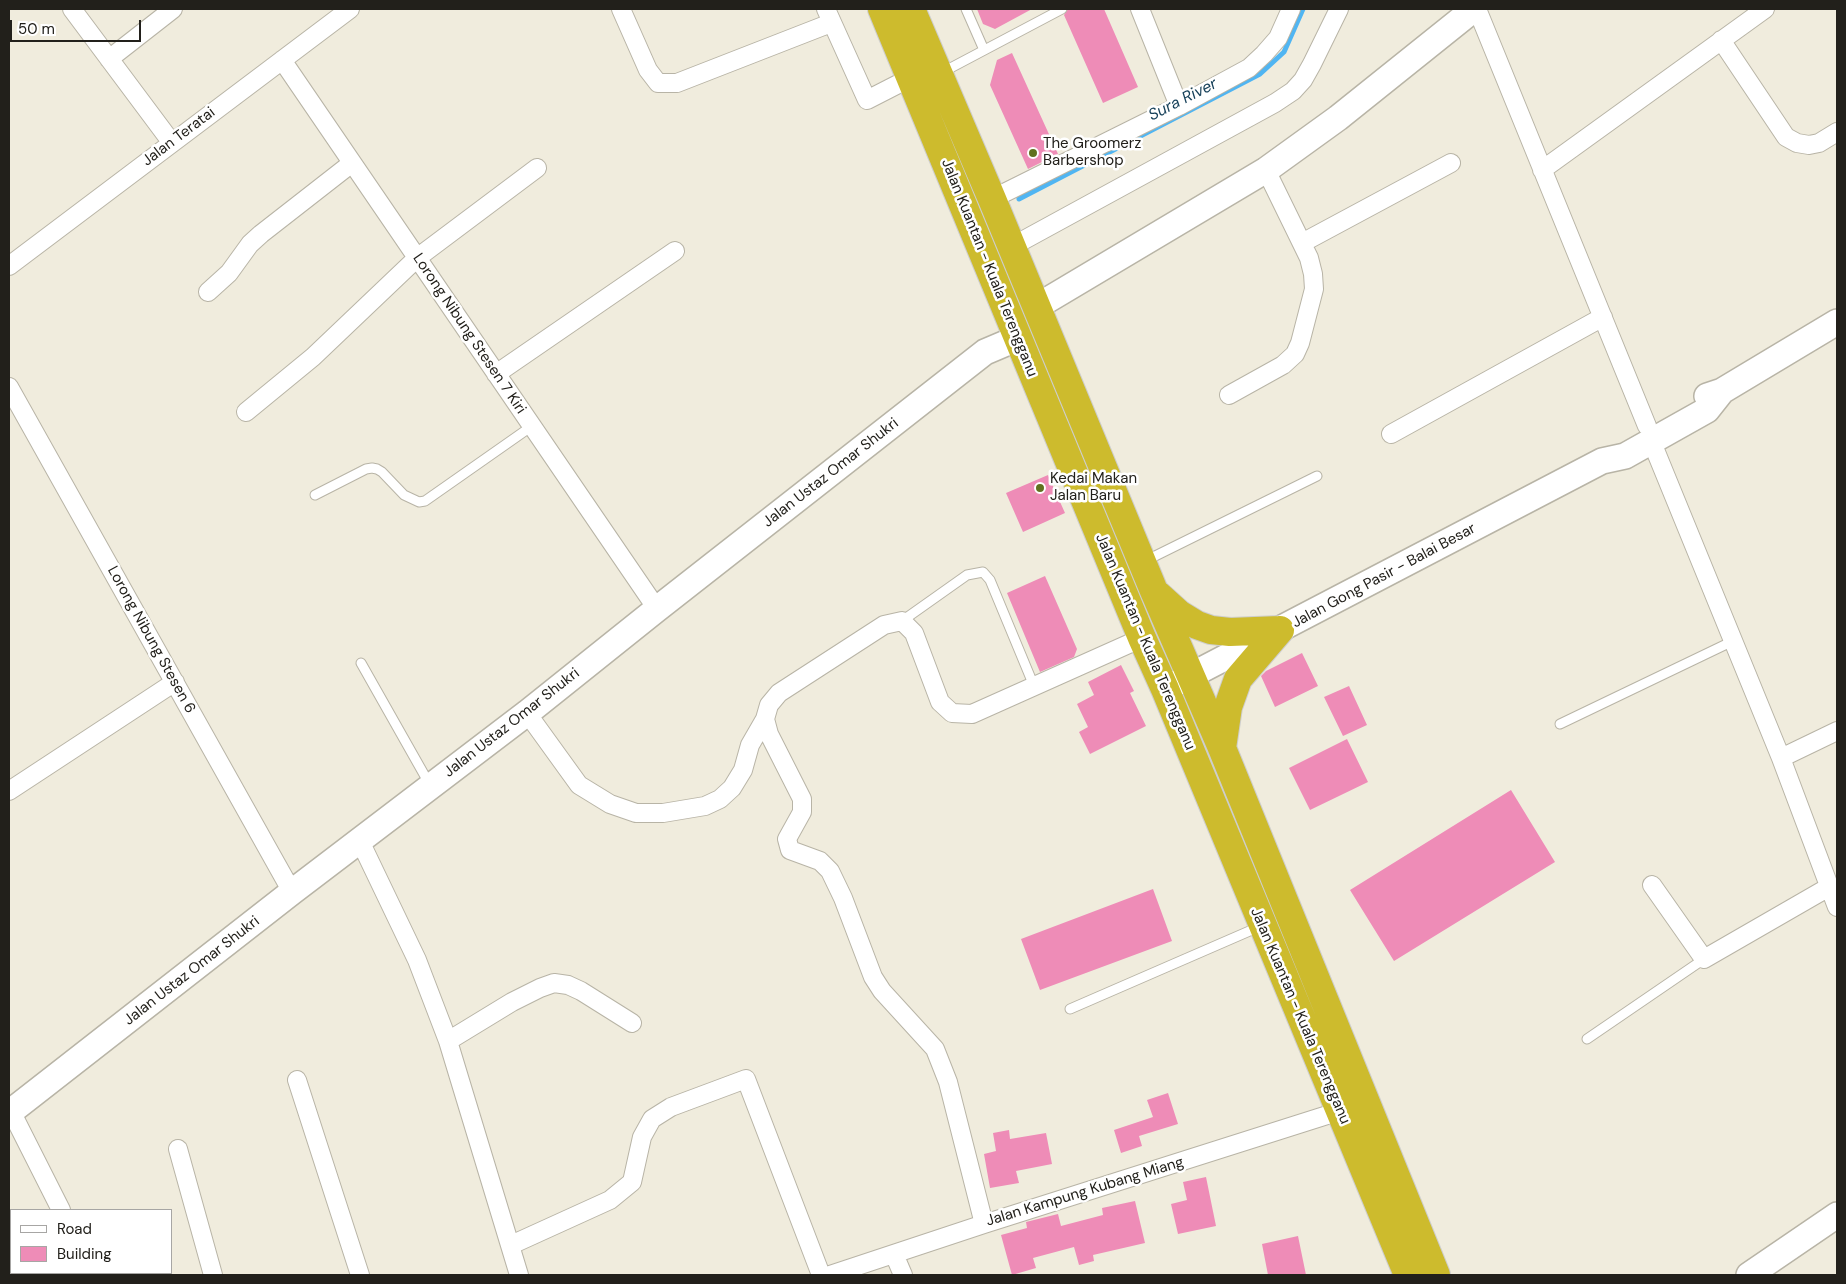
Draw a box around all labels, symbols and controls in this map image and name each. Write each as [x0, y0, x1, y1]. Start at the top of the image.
scale bar [12, 10, 144, 42]
text: 50 m [18, 19, 55, 39]
water label: Sura River [1145, 75, 1221, 125]
street label: Jalan Teratai [139, 104, 219, 170]
place label: The Groomerz Barbershop [1043, 135, 1141, 170]
marker: The Groomerz Barbershop [1027, 147, 1039, 159]
street label: Jalan Kuantan - Kuala Terengganu [937, 157, 1041, 379]
street label: Lorong Nibung Stesen 7 Kiri [409, 250, 529, 418]
street label: Jalan Ustaz Omar Shukri [760, 414, 902, 532]
place label: Kedai Makan Jalan Baru [1050, 470, 1137, 505]
marker: Kedai Makan Jalan Baru [1034, 482, 1046, 494]
street label: Jalan Gong Pasir - Balai Besar [1289, 520, 1479, 632]
street label: Jalan Kuantan - Kuala Terengganu [1091, 531, 1199, 753]
street label: Lorong Nibung Stesen 6 [103, 563, 199, 717]
street label: Jalan Ustaz Omar Shukri [441, 664, 583, 782]
street label: Jalan Kuantan - Kuala Terengganu [1246, 905, 1354, 1127]
street label: Jalan Ustaz Omar Shukri [121, 912, 263, 1030]
street label: Jalan Kampung Kubang Miang [984, 1153, 1186, 1231]
legend [10, 1209, 172, 1274]
text: Road [57, 1219, 92, 1239]
text: Building [57, 1244, 112, 1264]

